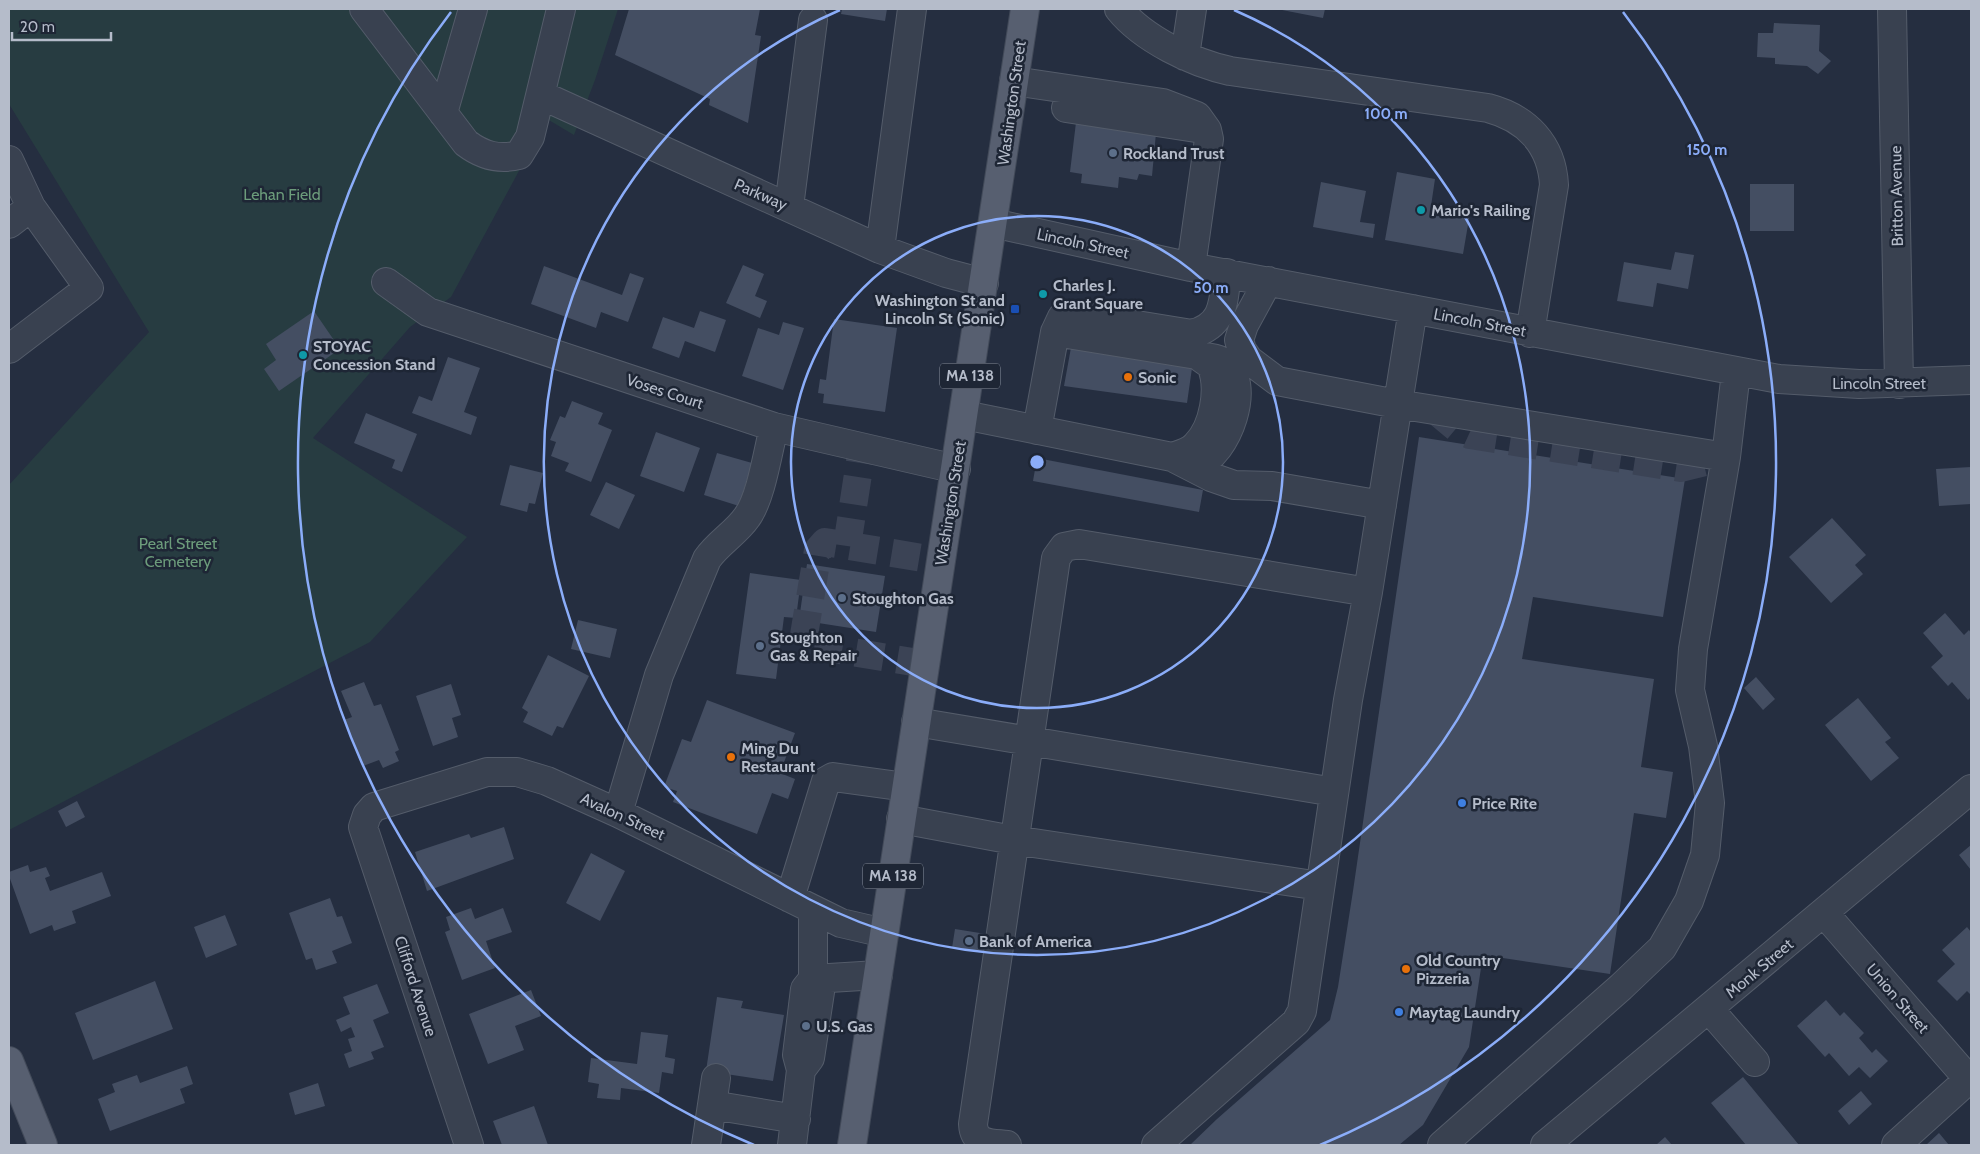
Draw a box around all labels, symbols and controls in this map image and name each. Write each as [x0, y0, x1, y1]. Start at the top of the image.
scale bar [12, 10, 111, 42]
text: 20 m [20, 18, 55, 36]
street label: Washington Street [993, 39, 1030, 167]
text: 100 m [1364, 105, 1408, 123]
text: 150 m [1687, 141, 1727, 159]
place label: Rockland Trust [1123, 144, 1225, 163]
street label: Britton Avenue [1886, 145, 1907, 247]
marker: Rockland Trust [1107, 147, 1119, 159]
street label: Parkway [731, 174, 790, 214]
park label: Lehan Field [243, 185, 321, 204]
place label: Mario's Railing [1431, 201, 1530, 220]
marker: Mario's Railing [1415, 204, 1427, 216]
street label: Lincoln Street [1035, 224, 1131, 263]
place label: Charles J. Grant Square [1053, 276, 1143, 313]
text: 50 m [1193, 279, 1229, 297]
marker: Charles J. Grant Square [1037, 288, 1049, 300]
place label: Washington St and Lincoln St (Sonic) [875, 291, 1005, 328]
marker: Washington St and Lincoln St (Sonic) [1009, 303, 1021, 315]
street label: Lincoln Street [1432, 304, 1528, 341]
place label: STOYAC Concession Stand [313, 337, 435, 374]
marker: STOYAC Concession Stand [297, 349, 309, 361]
road number: MA 138 [940, 364, 1000, 388]
place label: Sonic [1138, 368, 1176, 387]
street label: Voses Court [624, 370, 706, 413]
marker: Sonic [1122, 371, 1134, 383]
street label: Lincoln Street [1832, 374, 1926, 393]
street label: Washington Street [931, 439, 970, 567]
centre of rings [1028, 453, 1046, 471]
park label: Pearl Street Cemetery [139, 534, 218, 571]
place label: Stoughton Gas [852, 589, 954, 608]
marker: Stoughton Gas [836, 592, 848, 604]
place label: Stoughton Gas & Repair [770, 628, 858, 665]
marker: Stoughton Gas & Repair [754, 640, 766, 652]
place label: Ming Du Restaurant [741, 739, 816, 776]
marker: Ming Du Restaurant [725, 751, 737, 763]
street label: Avalon Street [578, 789, 669, 845]
place label: Price Rite [1472, 794, 1537, 813]
marker: Price Rite [1456, 797, 1468, 809]
road number: MA 138 [863, 864, 923, 888]
place label: Bank of America [979, 932, 1092, 951]
street label: Clifford Avenue [390, 934, 441, 1039]
street label: Monk Street [1722, 934, 1797, 1002]
marker: Bank of America [963, 935, 975, 947]
place label: Old Country Pizzeria [1416, 951, 1501, 988]
street label: Union Street [1862, 960, 1933, 1038]
marker: Old Country Pizzeria [1400, 963, 1412, 975]
place label: Maytag Laundry [1409, 1003, 1521, 1022]
marker: Maytag Laundry [1393, 1006, 1405, 1018]
place label: U.S. Gas [816, 1017, 873, 1036]
marker: U.S. Gas [800, 1020, 812, 1032]

